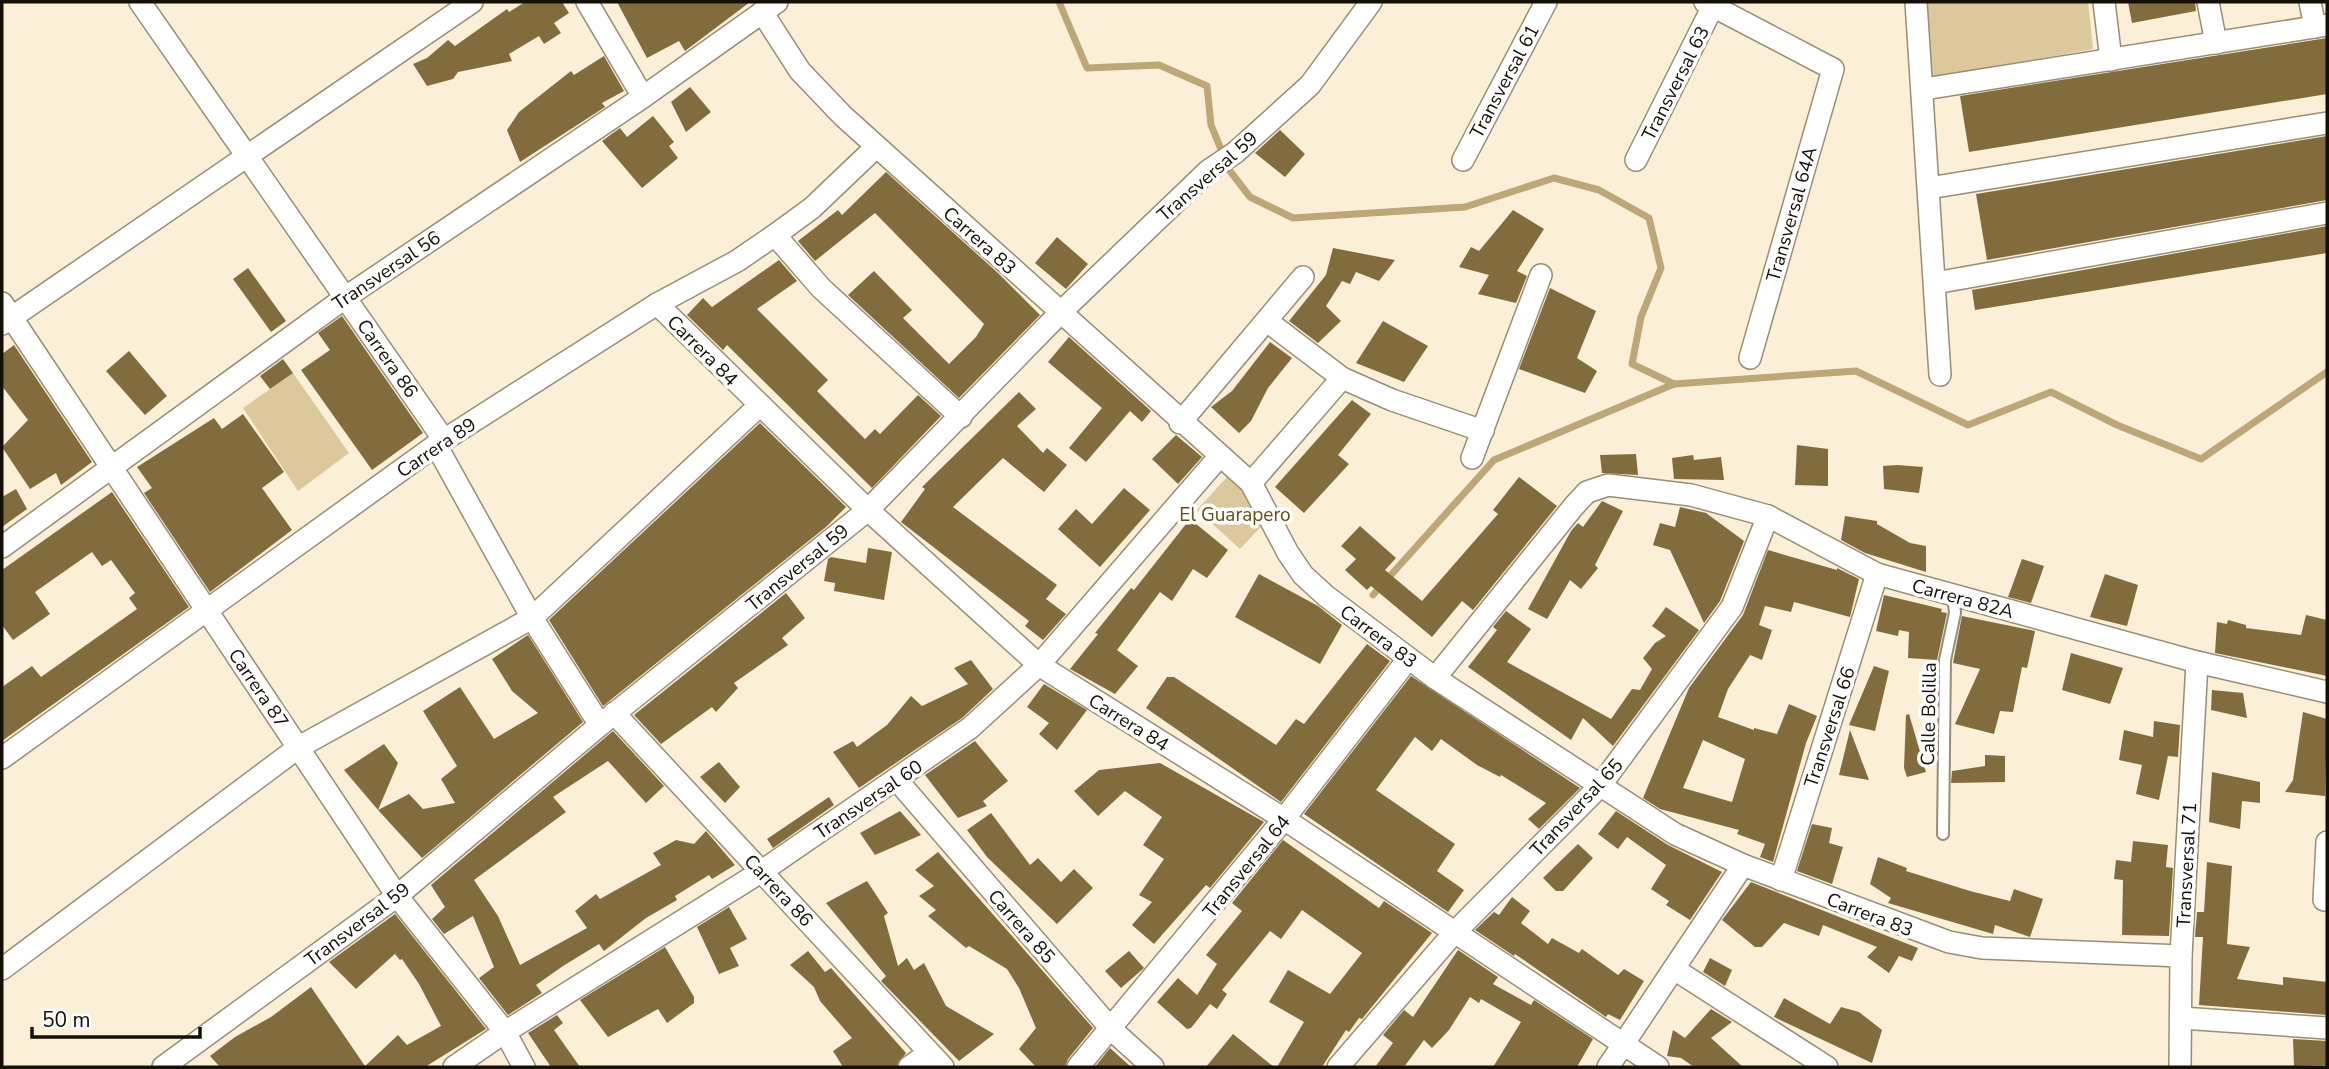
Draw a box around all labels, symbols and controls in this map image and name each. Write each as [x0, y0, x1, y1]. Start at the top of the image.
street label: Transversal 61 [1464, 20, 1546, 143]
street label: Transversal 63 [1636, 22, 1716, 145]
street label: Transversal 59 [1152, 126, 1264, 228]
street label: Transversal 64A [1760, 144, 1824, 285]
street label: Carrera 83 [937, 201, 1022, 281]
street label: Transversal 56 [327, 225, 446, 317]
street label: Carrera 84 [661, 309, 744, 392]
street label: Carrera 86 [351, 314, 424, 403]
street label: Carrera 89 [392, 412, 481, 484]
park label: El Guarapero [1179, 502, 1291, 528]
street label: Transversal 59 [741, 518, 855, 617]
street label: Carrera 82A [1909, 573, 2017, 625]
street label: Carrera 83 [1334, 599, 1422, 674]
street label: Carrera 87 [222, 644, 294, 733]
street label: Calle Bolilla [1915, 662, 1943, 766]
street label: Transversal 66 [1798, 664, 1862, 791]
street label: Carrera 84 [1083, 688, 1174, 758]
street label: Transversal 65 [1524, 753, 1629, 862]
street label: Transversal 60 [809, 754, 928, 846]
street label: Transversal 71 [2171, 802, 2203, 928]
street label: Transversal 64 [1197, 810, 1296, 924]
street label: Carrera 86 [738, 849, 819, 933]
street label: Transversal 59 [300, 877, 416, 973]
street label: Carrera 85 [982, 884, 1061, 969]
street label: Carrera 83 [1823, 887, 1917, 943]
scale bar [32, 996, 200, 1040]
text: 50 m [42, 1006, 91, 1034]

